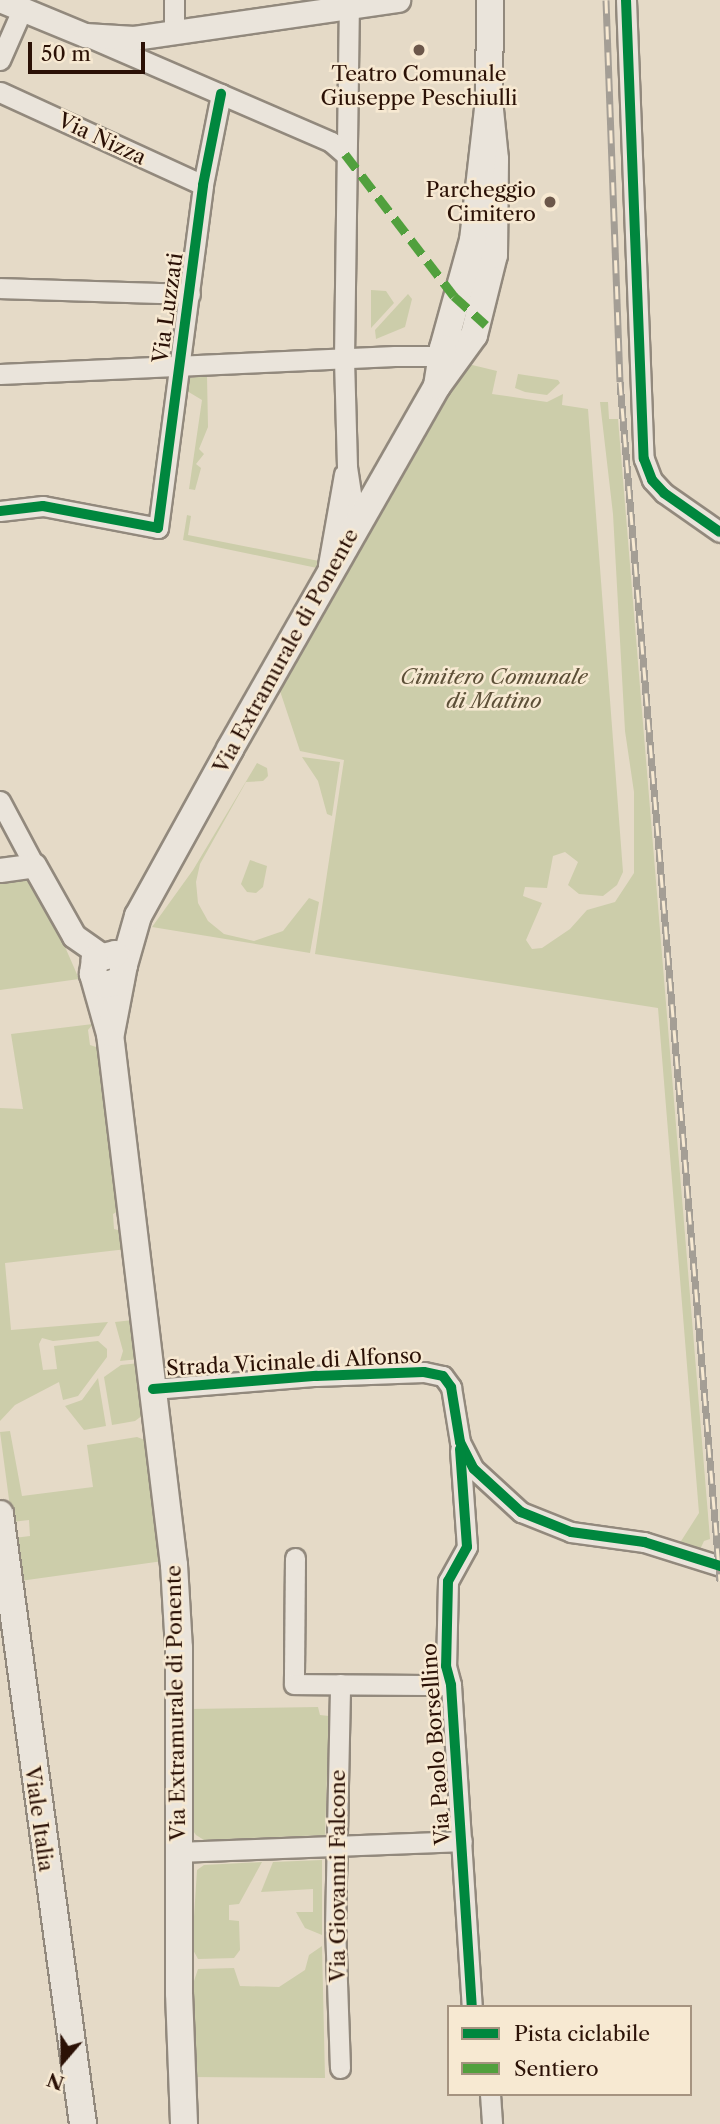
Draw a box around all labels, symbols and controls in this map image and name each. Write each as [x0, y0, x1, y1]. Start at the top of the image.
scale bar [32, 28, 149, 72]
text: 50 m [41, 41, 91, 66]
marker: Teatro Comunale Giuseppe Peschiulli [411, 42, 427, 58]
place label: Teatro Comunale Giuseppe Peschiulli [320, 61, 518, 111]
street label: Via Nizza [54, 108, 150, 170]
place label: Parcheggio Cimitero [426, 177, 536, 227]
marker: Parcheggio Cimitero [542, 194, 558, 210]
street label: Via Luzzati [148, 251, 188, 365]
street label: Via Extramurale di Ponente [208, 524, 364, 778]
park label: Cimitero Comunale di Matino [400, 664, 588, 714]
street label: Strada Vicinale di Alfonso [165, 1343, 423, 1381]
street label: Via Extramurale di Ponente [161, 1565, 191, 1841]
street label: Via Paolo Borsellino [416, 1642, 456, 1846]
street label: Viale Italia [19, 1765, 59, 1873]
street label: Via Giovanni Falcone [325, 1770, 351, 1982]
legend [447, 2005, 692, 2096]
text: Pista ciclabile [514, 2021, 650, 2046]
north arrow [28, 2026, 98, 2096]
text: Sentiero [514, 2056, 599, 2081]
text: N [44, 2068, 67, 2095]

